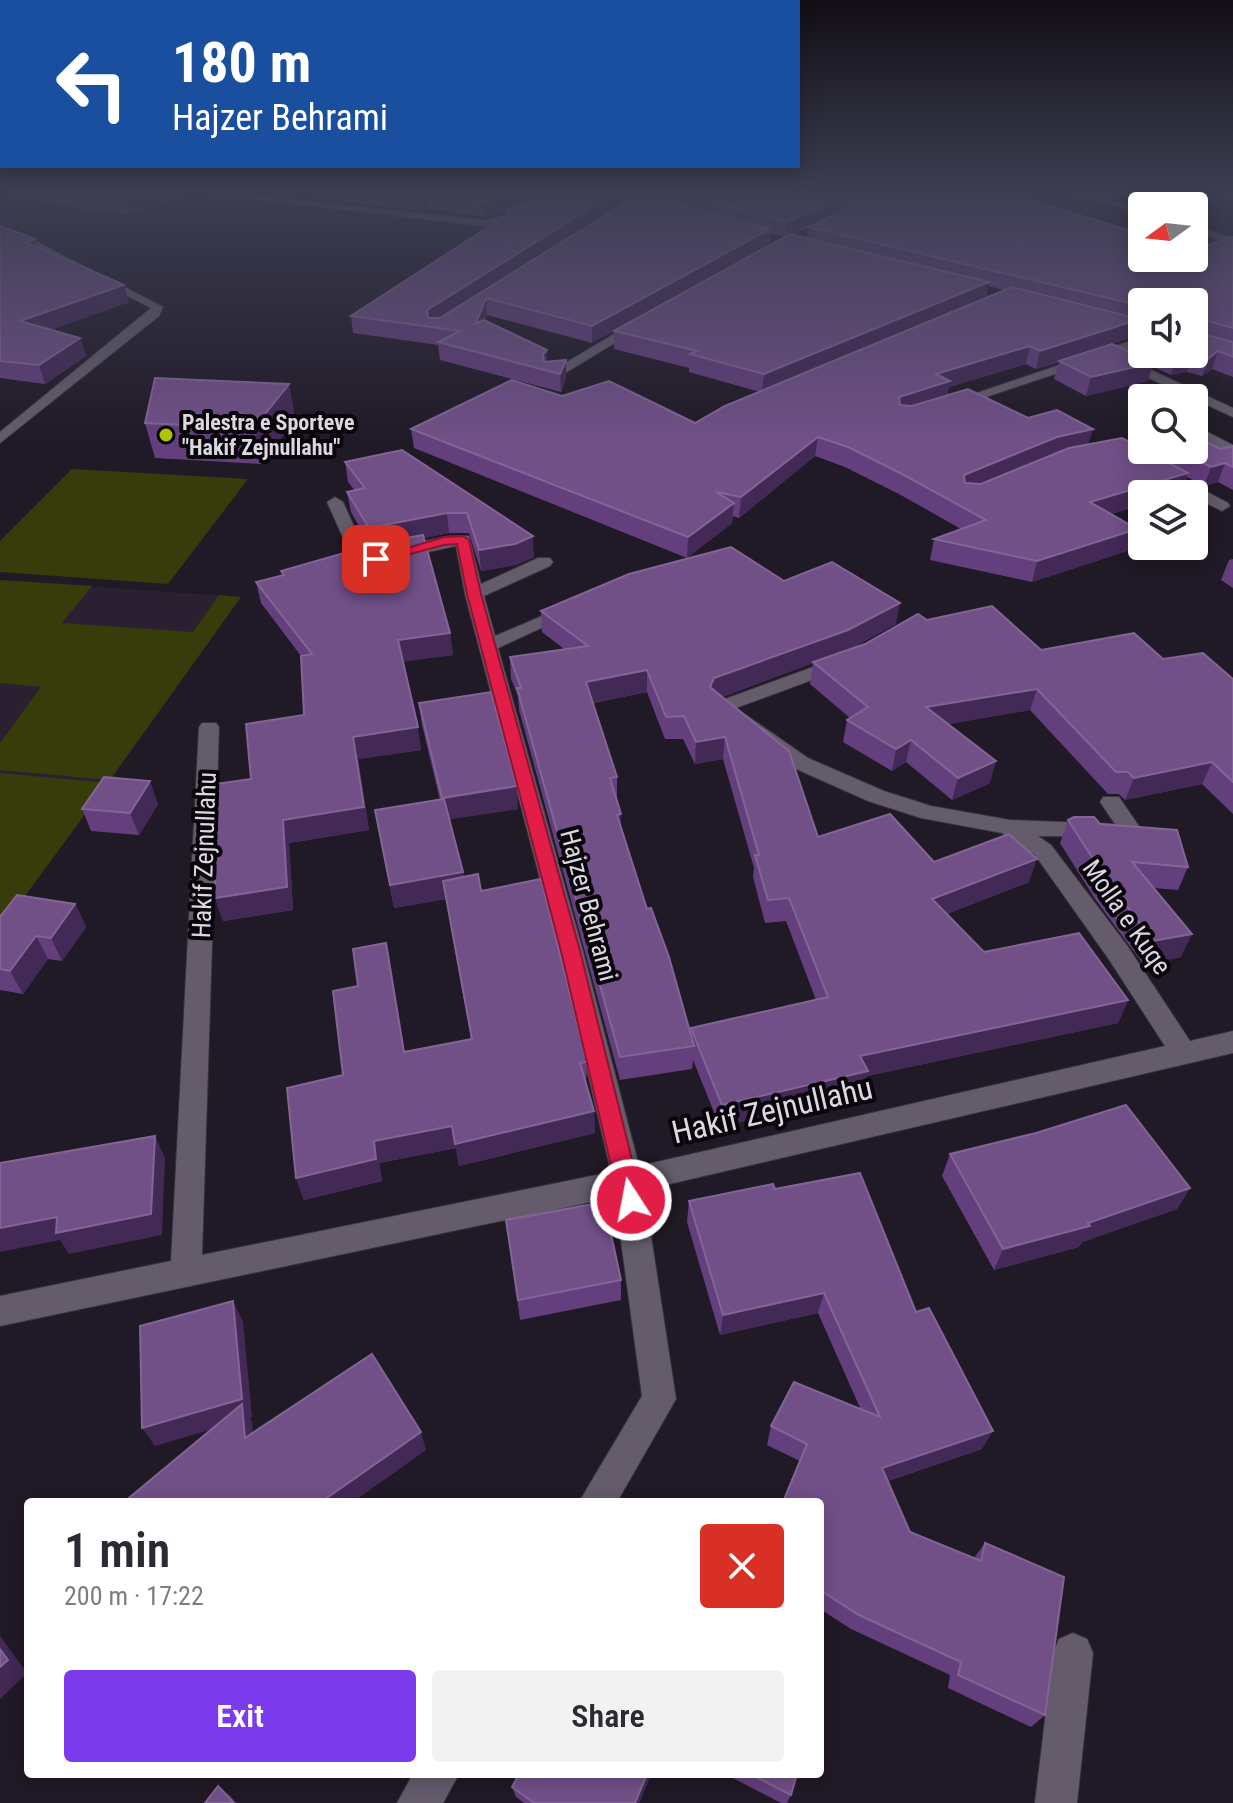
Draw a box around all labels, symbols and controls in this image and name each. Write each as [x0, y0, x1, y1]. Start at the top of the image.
text: 180 m [172, 30, 311, 96]
icon: left [40, 32, 144, 136]
text: Hajzer Behrami [172, 97, 388, 139]
north arrow [1128, 192, 1208, 272]
map controls [1128, 192, 1208, 560]
button: sound [1128, 288, 1208, 368]
button: search [1128, 384, 1208, 464]
place label: Palestra e Sporteve "Hakif Zejnullahu" [182, 410, 354, 460]
marker: Palestra e Sporteve "Hakif Zejnullahu" [157, 426, 175, 444]
button: layers [1128, 480, 1208, 560]
pin [342, 525, 410, 593]
icon: arrive [354, 537, 398, 581]
street label: Hakif Zejnullahu [186, 771, 222, 939]
street label: Hajzer Behrami [554, 826, 624, 984]
street label: Molla e Kuqe [1077, 854, 1177, 980]
street label: Hakif Zejnullahu [668, 1068, 876, 1152]
position arrow [589, 1158, 673, 1242]
text: 1 min [64, 1522, 170, 1579]
button: close [700, 1524, 784, 1608]
text: 200 m · 17:22 [64, 1581, 204, 1611]
button: Exit [64, 1670, 416, 1762]
button: Share [432, 1670, 784, 1762]

